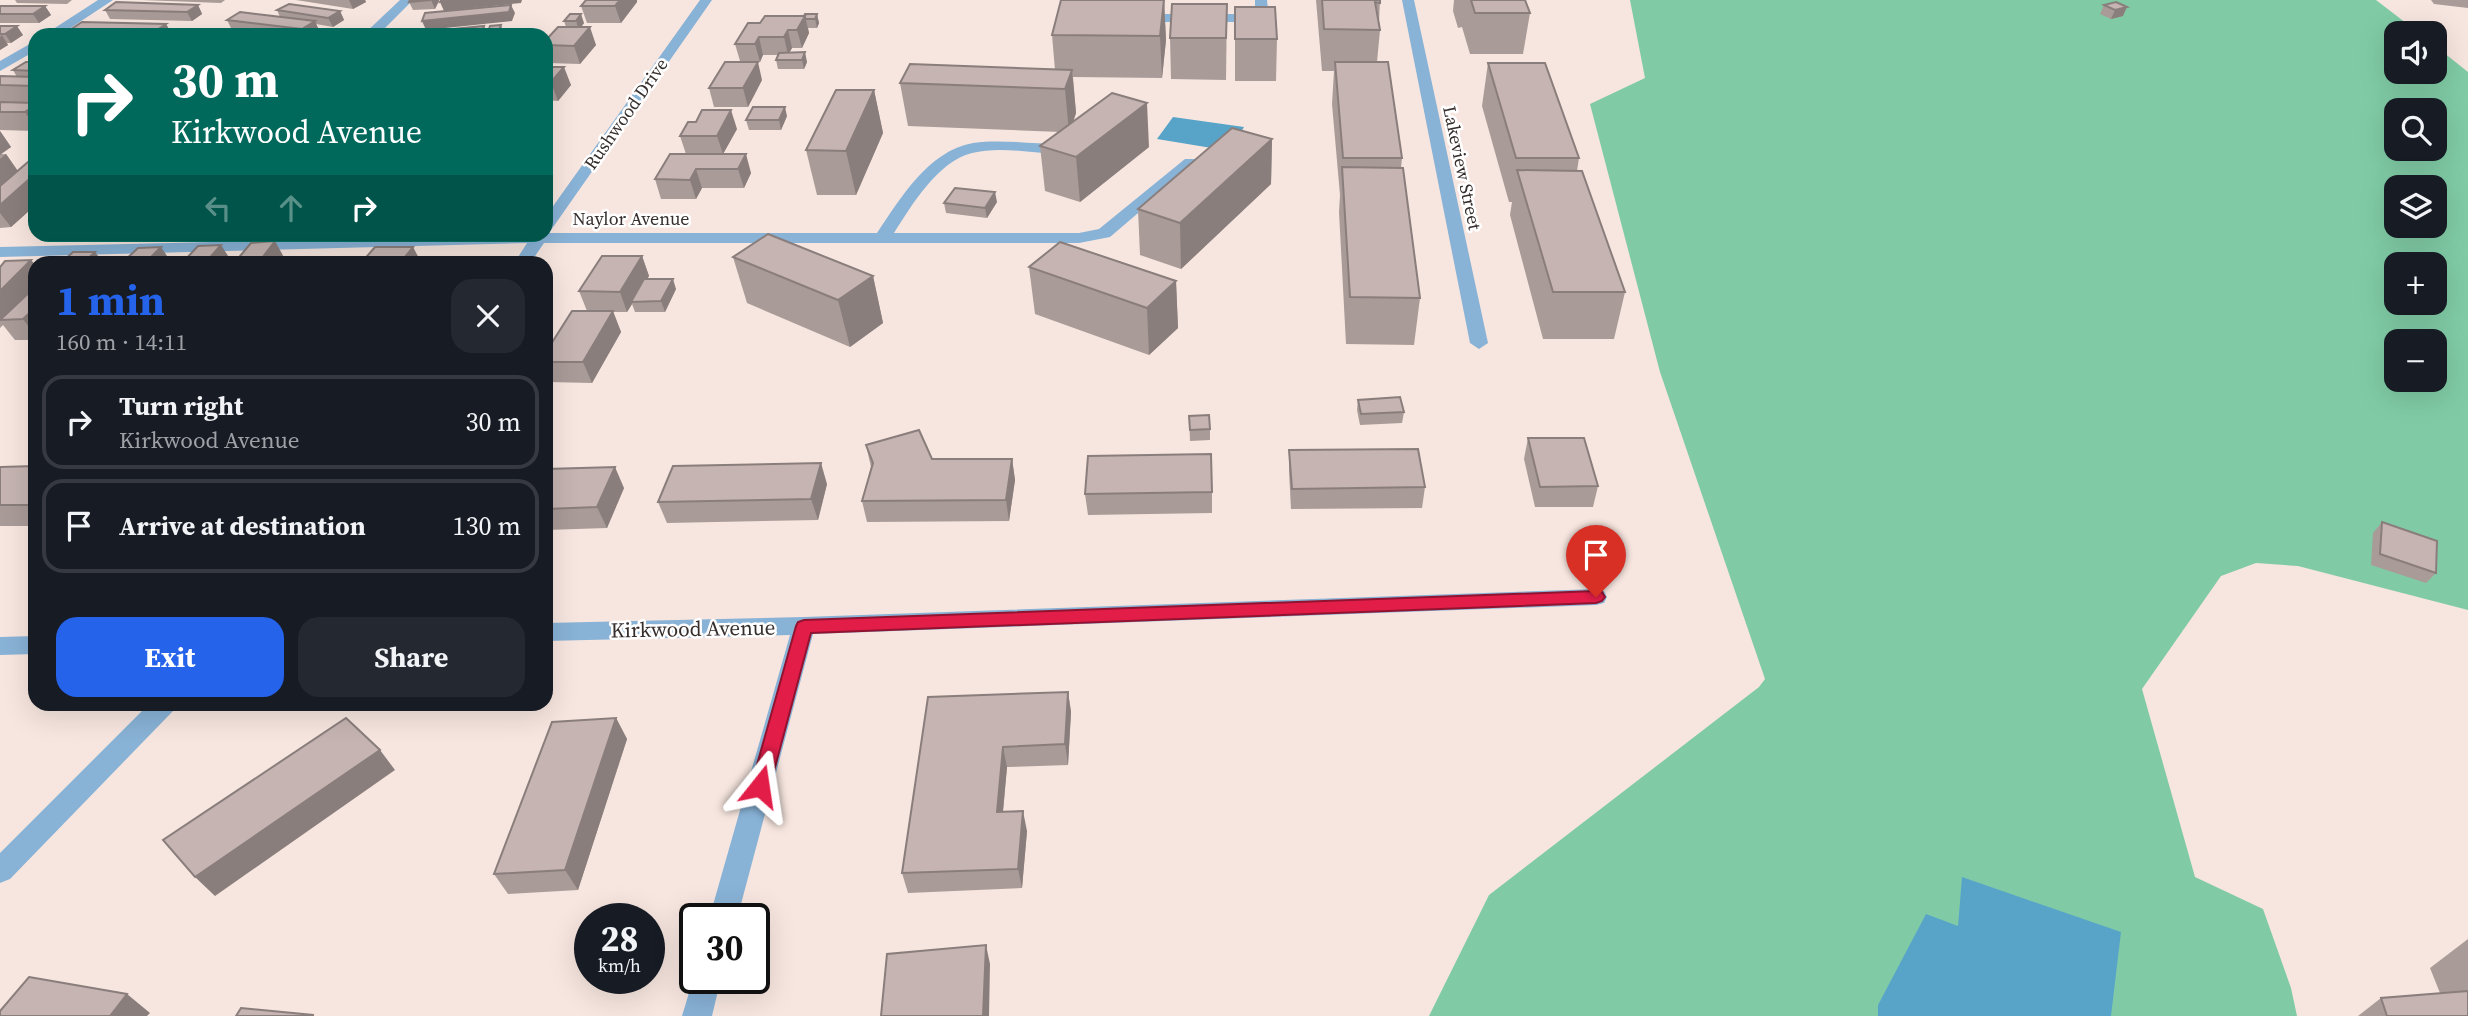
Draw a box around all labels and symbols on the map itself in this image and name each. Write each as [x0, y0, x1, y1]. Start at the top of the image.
street label: Rushwood Drive [578, 53, 673, 174]
street label: Lakeview Street [1437, 104, 1488, 232]
street label: Naylor Avenue [573, 206, 690, 231]
pin [1566, 525, 1626, 597]
street label: Kirkwood Avenue [610, 613, 776, 644]
position arrow [723, 749, 797, 823]
speed limit sign: 30 [679, 903, 770, 994]

